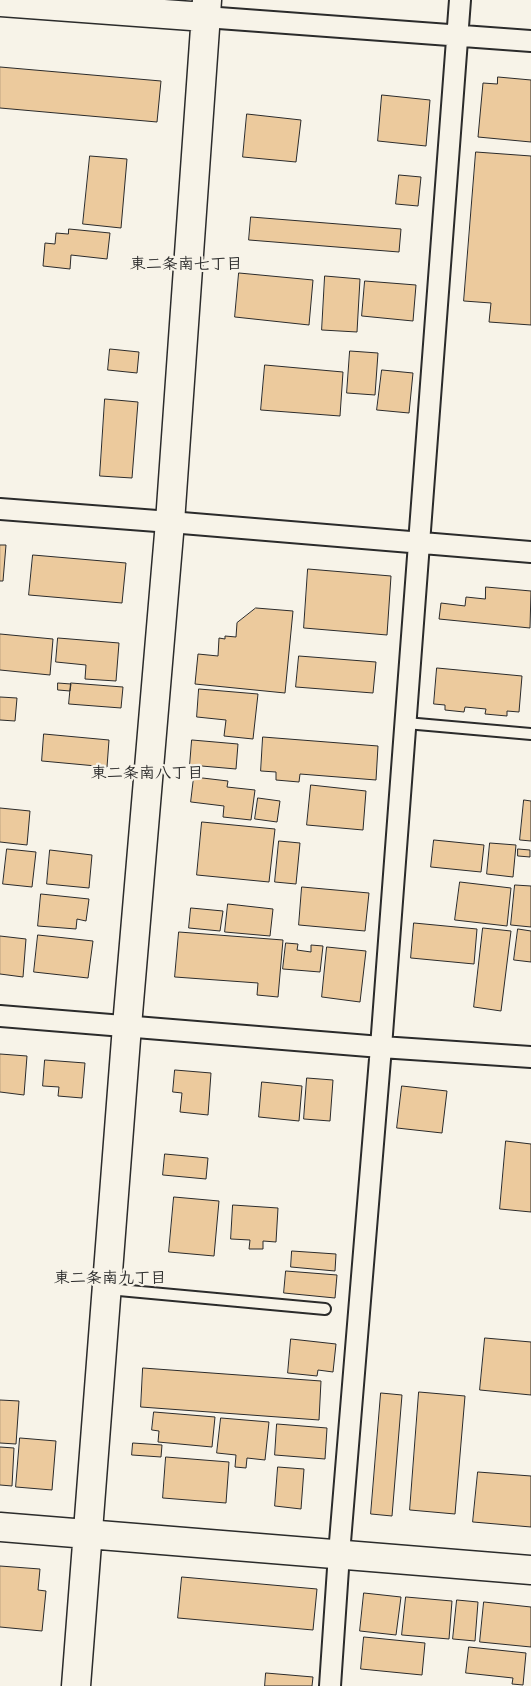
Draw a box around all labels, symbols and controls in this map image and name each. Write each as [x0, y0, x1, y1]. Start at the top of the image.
district label: 東二条南七丁目 [130, 255, 242, 275]
district label: 東二条南八丁目 [91, 764, 203, 784]
district label: 東二条南九丁目 [54, 1269, 166, 1289]

